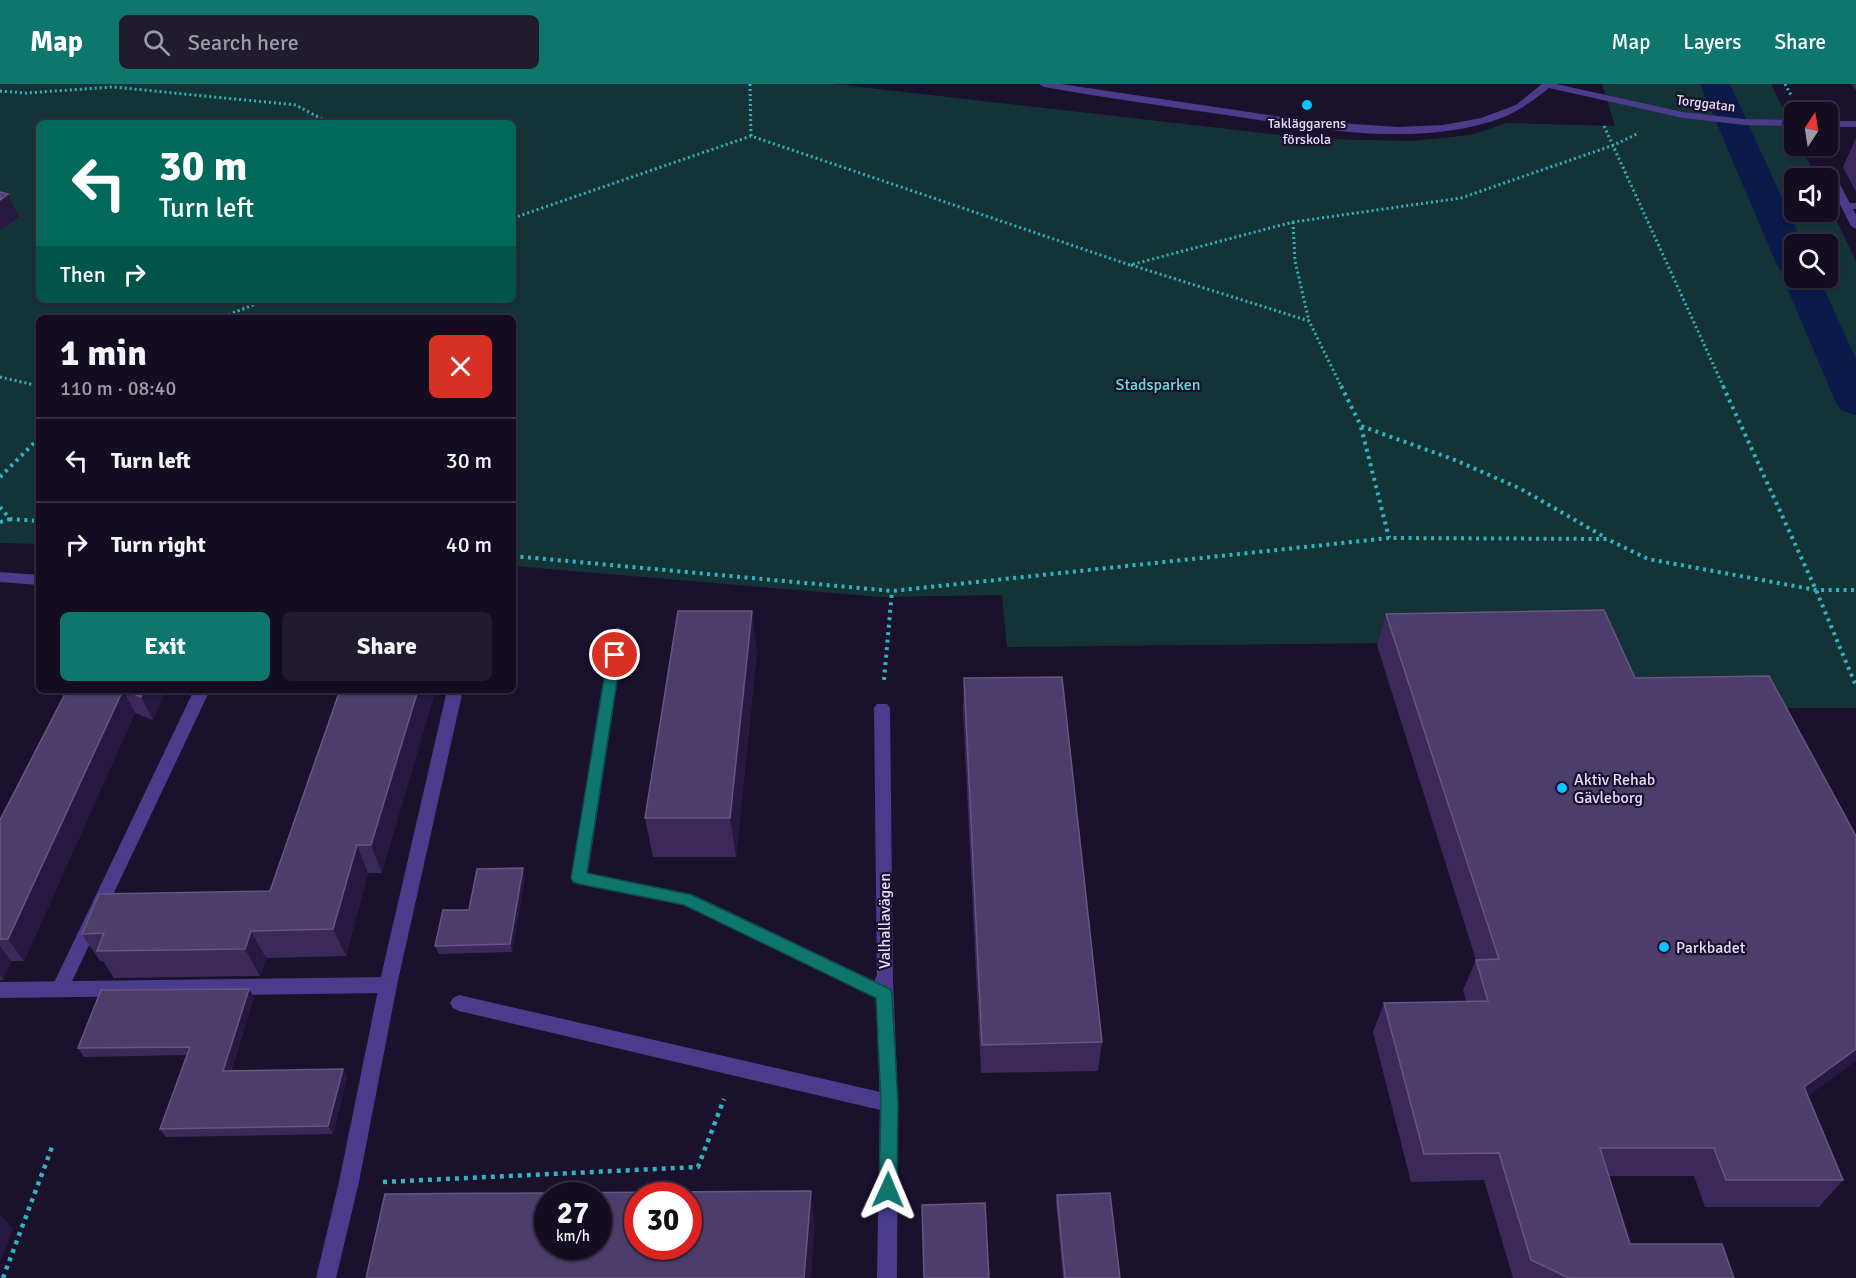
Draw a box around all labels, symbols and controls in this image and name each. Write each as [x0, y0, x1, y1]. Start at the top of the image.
search box [119, 15, 539, 69]
text: Map [30, 25, 83, 59]
icon: search [140, 26, 173, 59]
text: Search here [188, 29, 299, 56]
text: Map [1612, 29, 1650, 55]
text: Layers [1683, 29, 1741, 55]
text: Share [1774, 29, 1826, 55]
street label: Torggatan [1675, 91, 1736, 116]
marker: Takläggarens förskola [1300, 98, 1314, 112]
north arrow [1784, 102, 1838, 156]
map controls [1784, 102, 1838, 288]
place label: Takläggarens förskola [1268, 115, 1346, 148]
text: 30 m [159, 141, 248, 192]
icon: left [60, 144, 138, 222]
button: sound [1784, 168, 1838, 222]
text: Turn left [159, 192, 254, 225]
button: search [1784, 234, 1838, 288]
icon: right [118, 258, 151, 291]
text: Then [60, 261, 106, 288]
text: 1 min [60, 331, 147, 376]
button: close [429, 335, 492, 398]
park label: Stadsparken [1116, 375, 1200, 395]
text: 110 m · 08:40 [60, 376, 176, 401]
icon: left [60, 444, 93, 477]
text: Turn left [111, 447, 191, 474]
text: 30 m [446, 447, 492, 474]
icon: right [60, 528, 93, 561]
text: Turn right [111, 531, 206, 558]
text: 40 m [446, 531, 492, 558]
button: Exit [60, 612, 270, 681]
button: Share [282, 612, 492, 681]
pin [589, 629, 640, 680]
icon: arrive [598, 638, 631, 671]
place label: Aktiv Rehab Gävleborg [1574, 770, 1655, 808]
marker: Aktiv Rehab Gävleborg [1555, 781, 1569, 795]
street label: Valhallavägen [875, 873, 895, 969]
place label: Parkbadet [1676, 938, 1746, 958]
marker: Parkbadet [1657, 940, 1671, 954]
position arrow [856, 1158, 920, 1222]
speed limit sign: 30 [624, 1182, 702, 1260]
text: 27 [557, 1195, 589, 1232]
text: km/h [556, 1227, 590, 1245]

